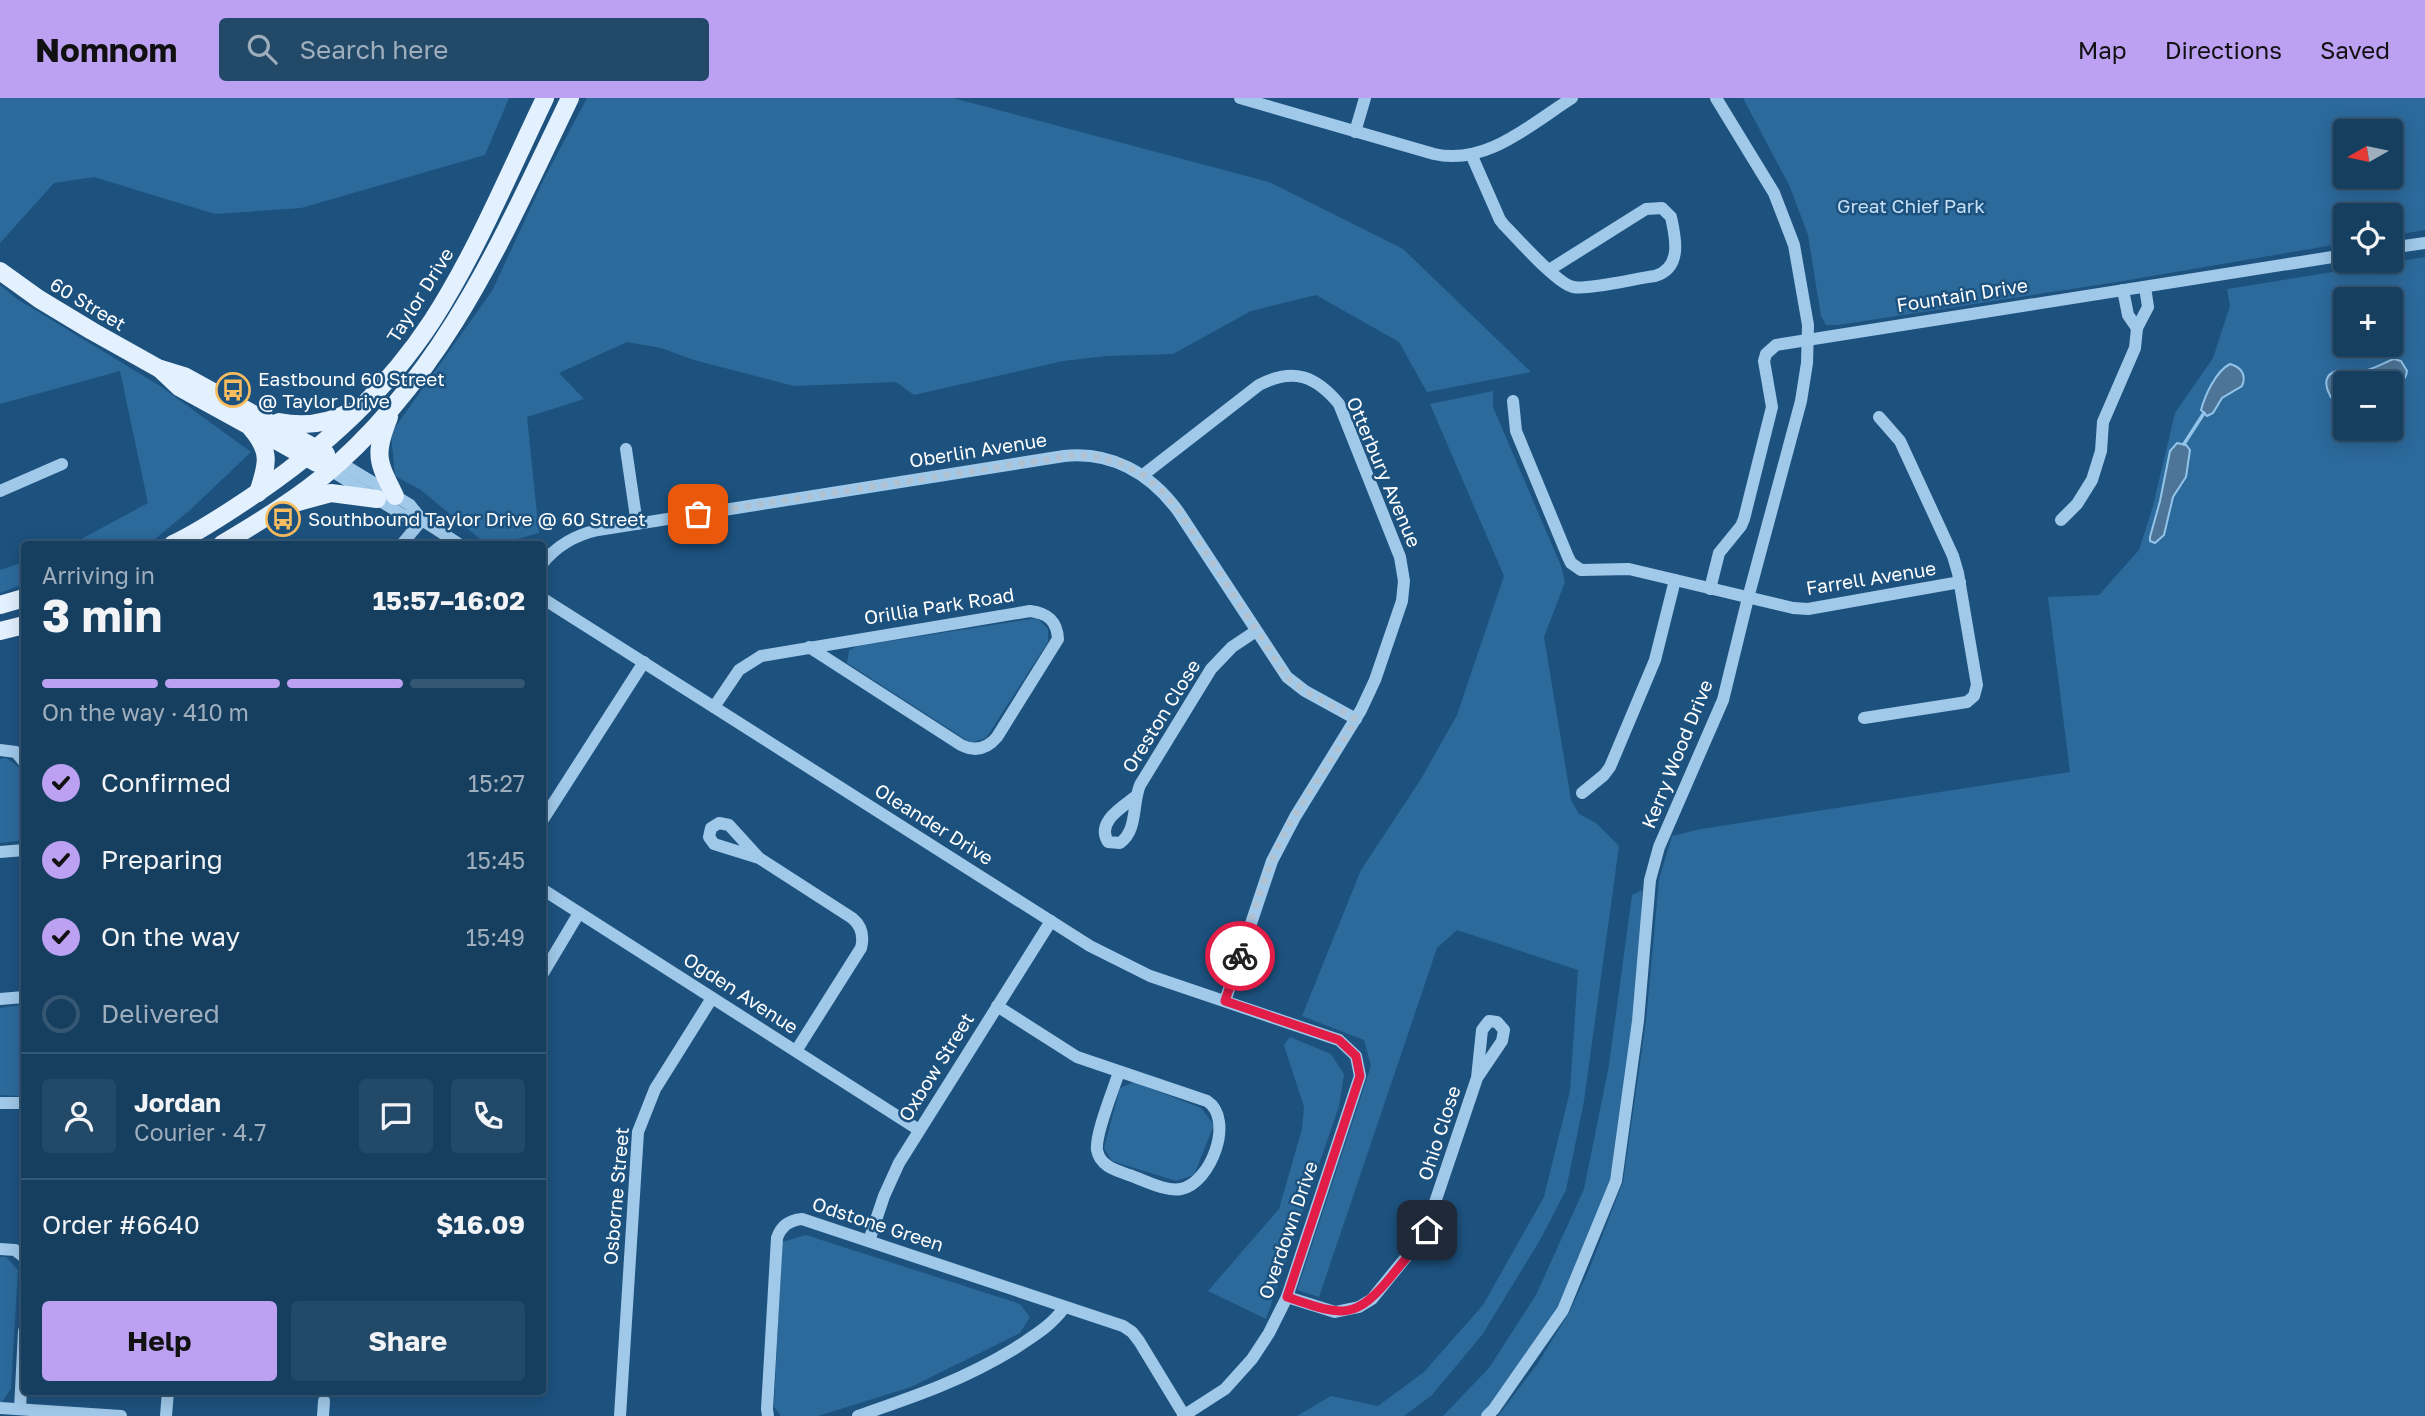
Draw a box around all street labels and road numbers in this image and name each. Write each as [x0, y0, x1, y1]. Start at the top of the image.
street label: Taylor Drive [381, 243, 458, 346]
street label: 60 Street [46, 272, 130, 335]
street label: Fountain Drive [1895, 273, 2029, 316]
street label: Otterbury Avenue [1342, 393, 1427, 550]
street label: Oberlin Avenue [908, 427, 1048, 472]
street label: Farrell Avenue [1804, 556, 1938, 599]
street label: Orillia Park Road [862, 582, 1016, 629]
street label: Oreston Close [1117, 655, 1205, 777]
street label: Kerry Wood Drive [1636, 676, 1717, 832]
street label: Oleander Drive [871, 778, 998, 869]
street label: Ogden Avenue [680, 947, 803, 1038]
street label: Oxbow Street [893, 1008, 978, 1125]
street label: Ohio Close [1412, 1083, 1465, 1183]
street label: Osborne Street [598, 1126, 633, 1266]
street label: Overdown Drive [1253, 1158, 1322, 1302]
street label: Odstone Green [810, 1191, 947, 1256]

